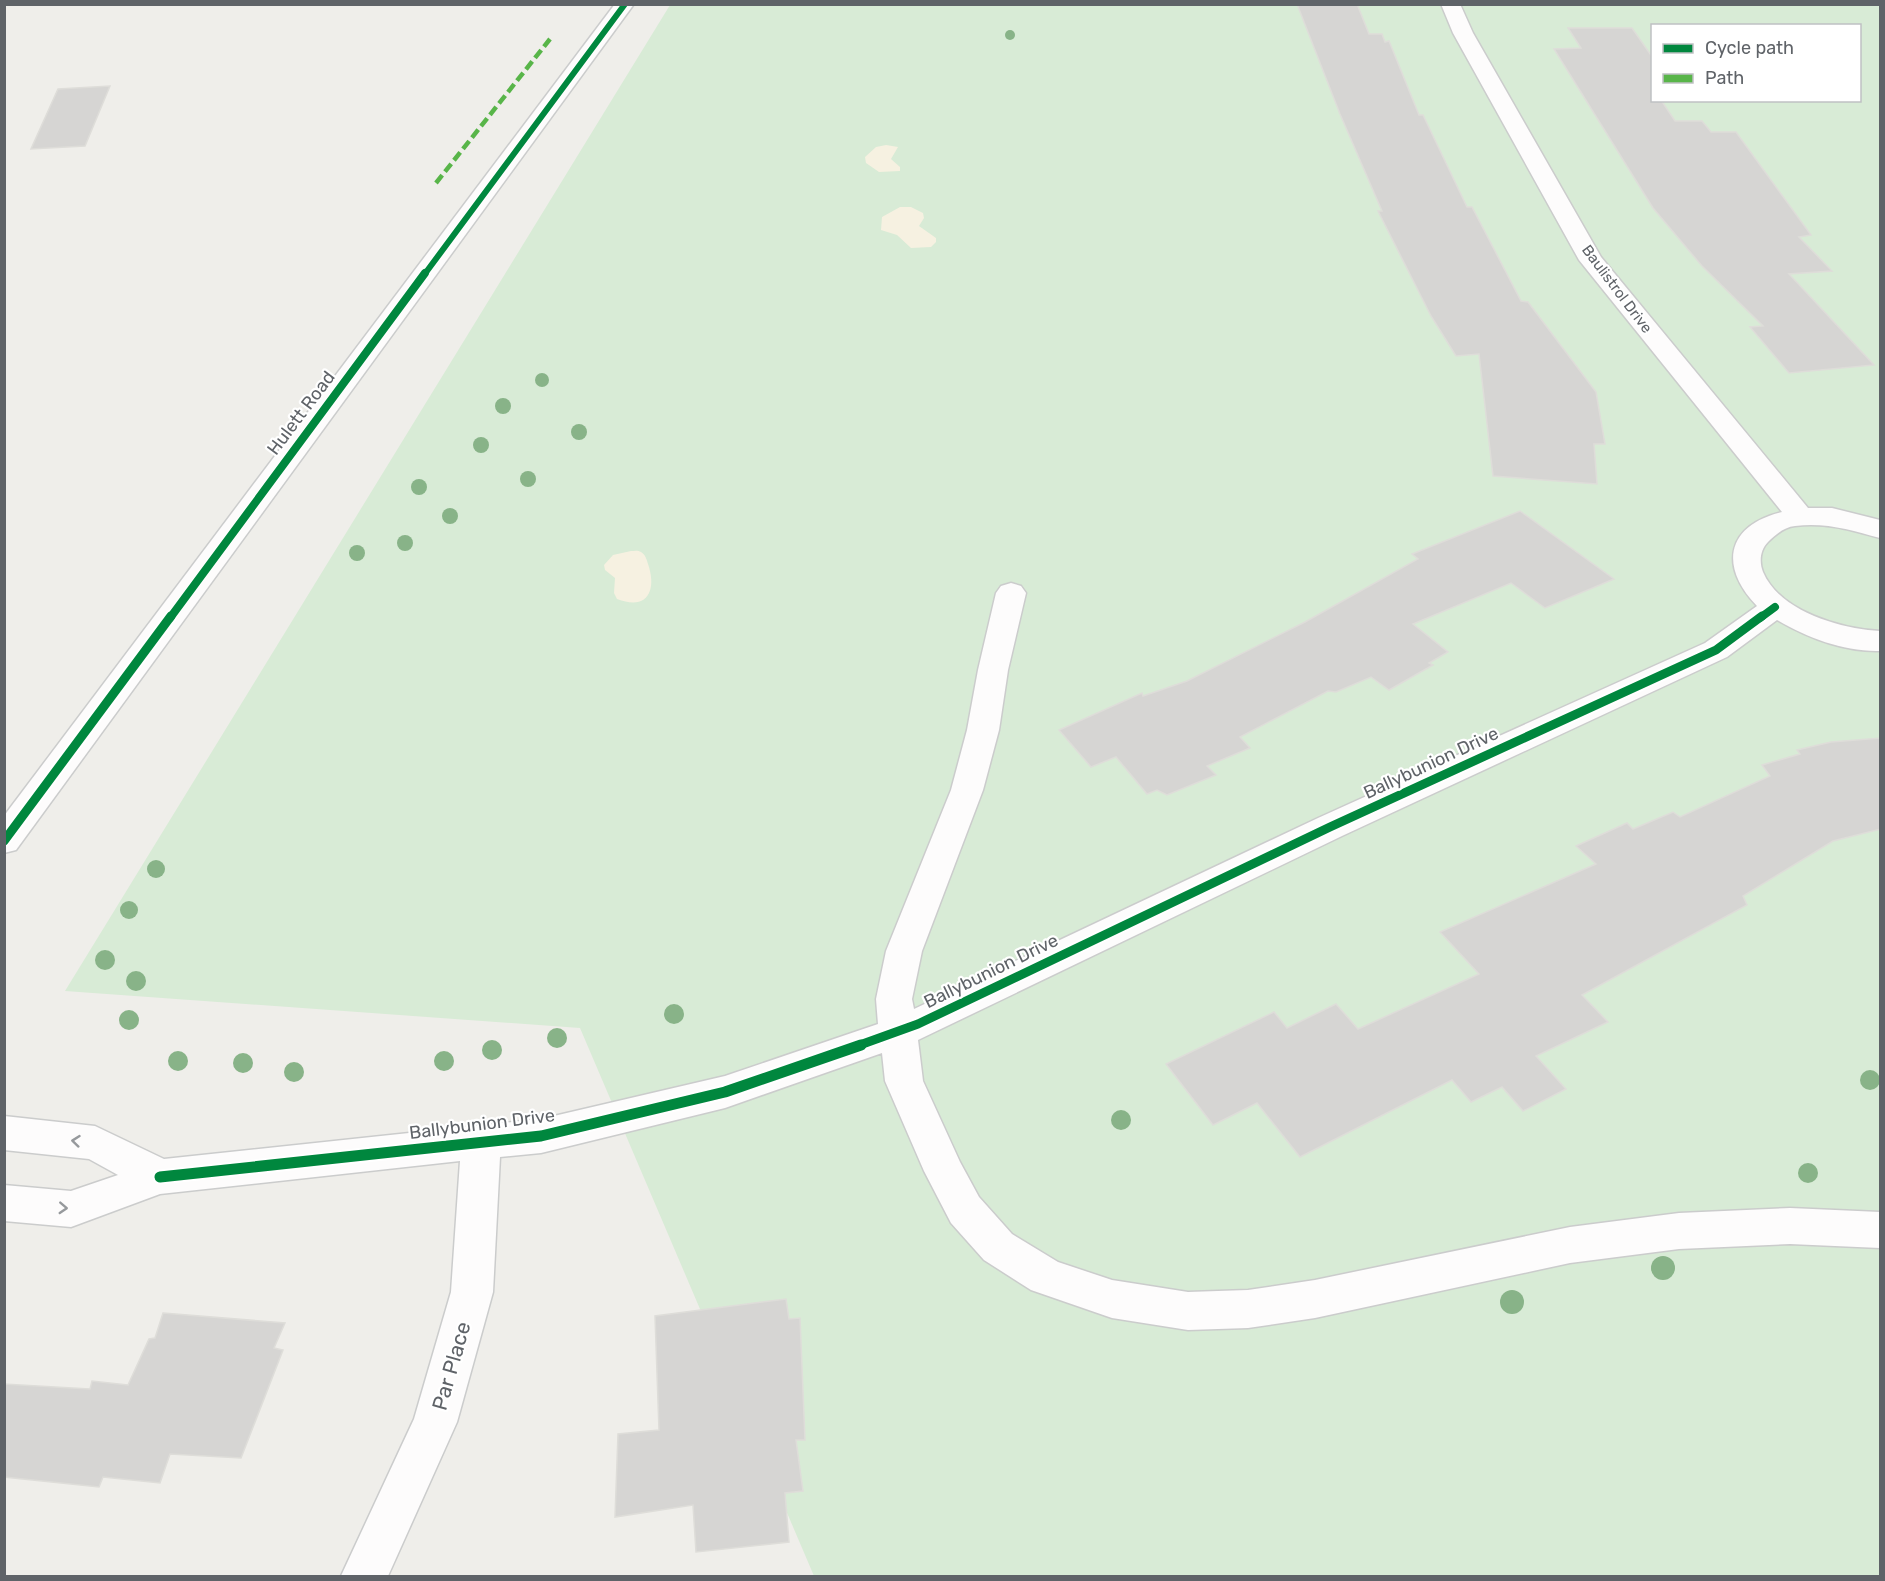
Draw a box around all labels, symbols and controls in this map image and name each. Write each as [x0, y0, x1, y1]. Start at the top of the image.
legend [1651, 24, 1861, 102]
text: Cycle path [1705, 37, 1794, 59]
text: Path [1705, 67, 1744, 89]
street label: Baulistrol Drive [1578, 241, 1656, 337]
street label: Hulett Road [262, 367, 340, 459]
street label: Ballybunion Drive [1360, 722, 1502, 804]
street label: Ballybunion Drive [920, 929, 1062, 1013]
street label: Ballybunion Drive [408, 1104, 556, 1144]
one-way arrow [72, 1135, 81, 1147]
one-way arrow [58, 1201, 67, 1214]
street label: Par Place [426, 1319, 476, 1413]

